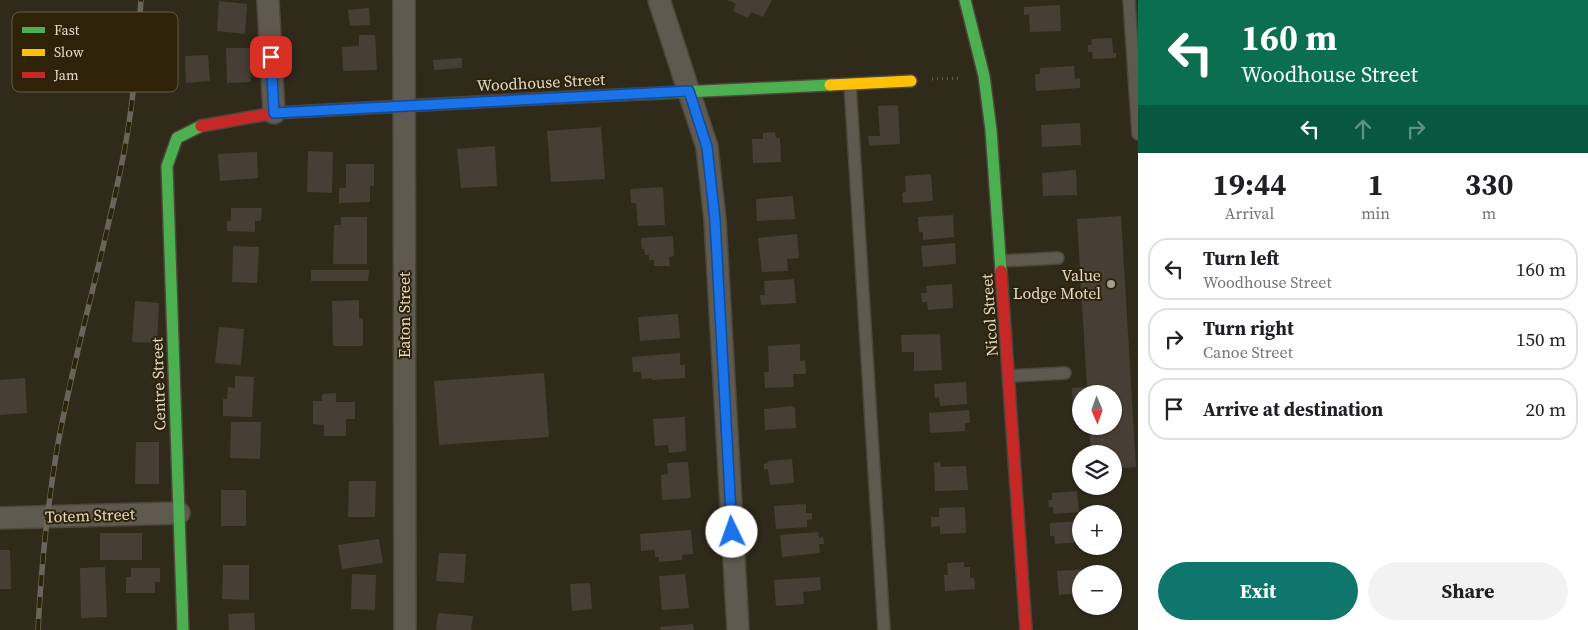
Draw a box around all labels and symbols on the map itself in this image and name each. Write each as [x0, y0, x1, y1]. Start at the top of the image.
legend [12, 12, 178, 92]
text: Fast [54, 20, 80, 40]
pin [250, 36, 292, 78]
text: Slow [54, 42, 84, 62]
text: Jam [53, 65, 79, 85]
street label: Woodhouse Street [476, 68, 607, 96]
place label: Value Lodge Motel [1013, 264, 1101, 304]
street label: Eaton Street [393, 271, 415, 358]
street label: Nicol Street [975, 272, 1003, 357]
marker: Value Lodge Motel [1105, 278, 1117, 290]
street label: Centre Street [145, 336, 171, 431]
north arrow [1072, 385, 1122, 435]
street label: Totem Street [45, 502, 136, 528]
position arrow [705, 505, 757, 557]

